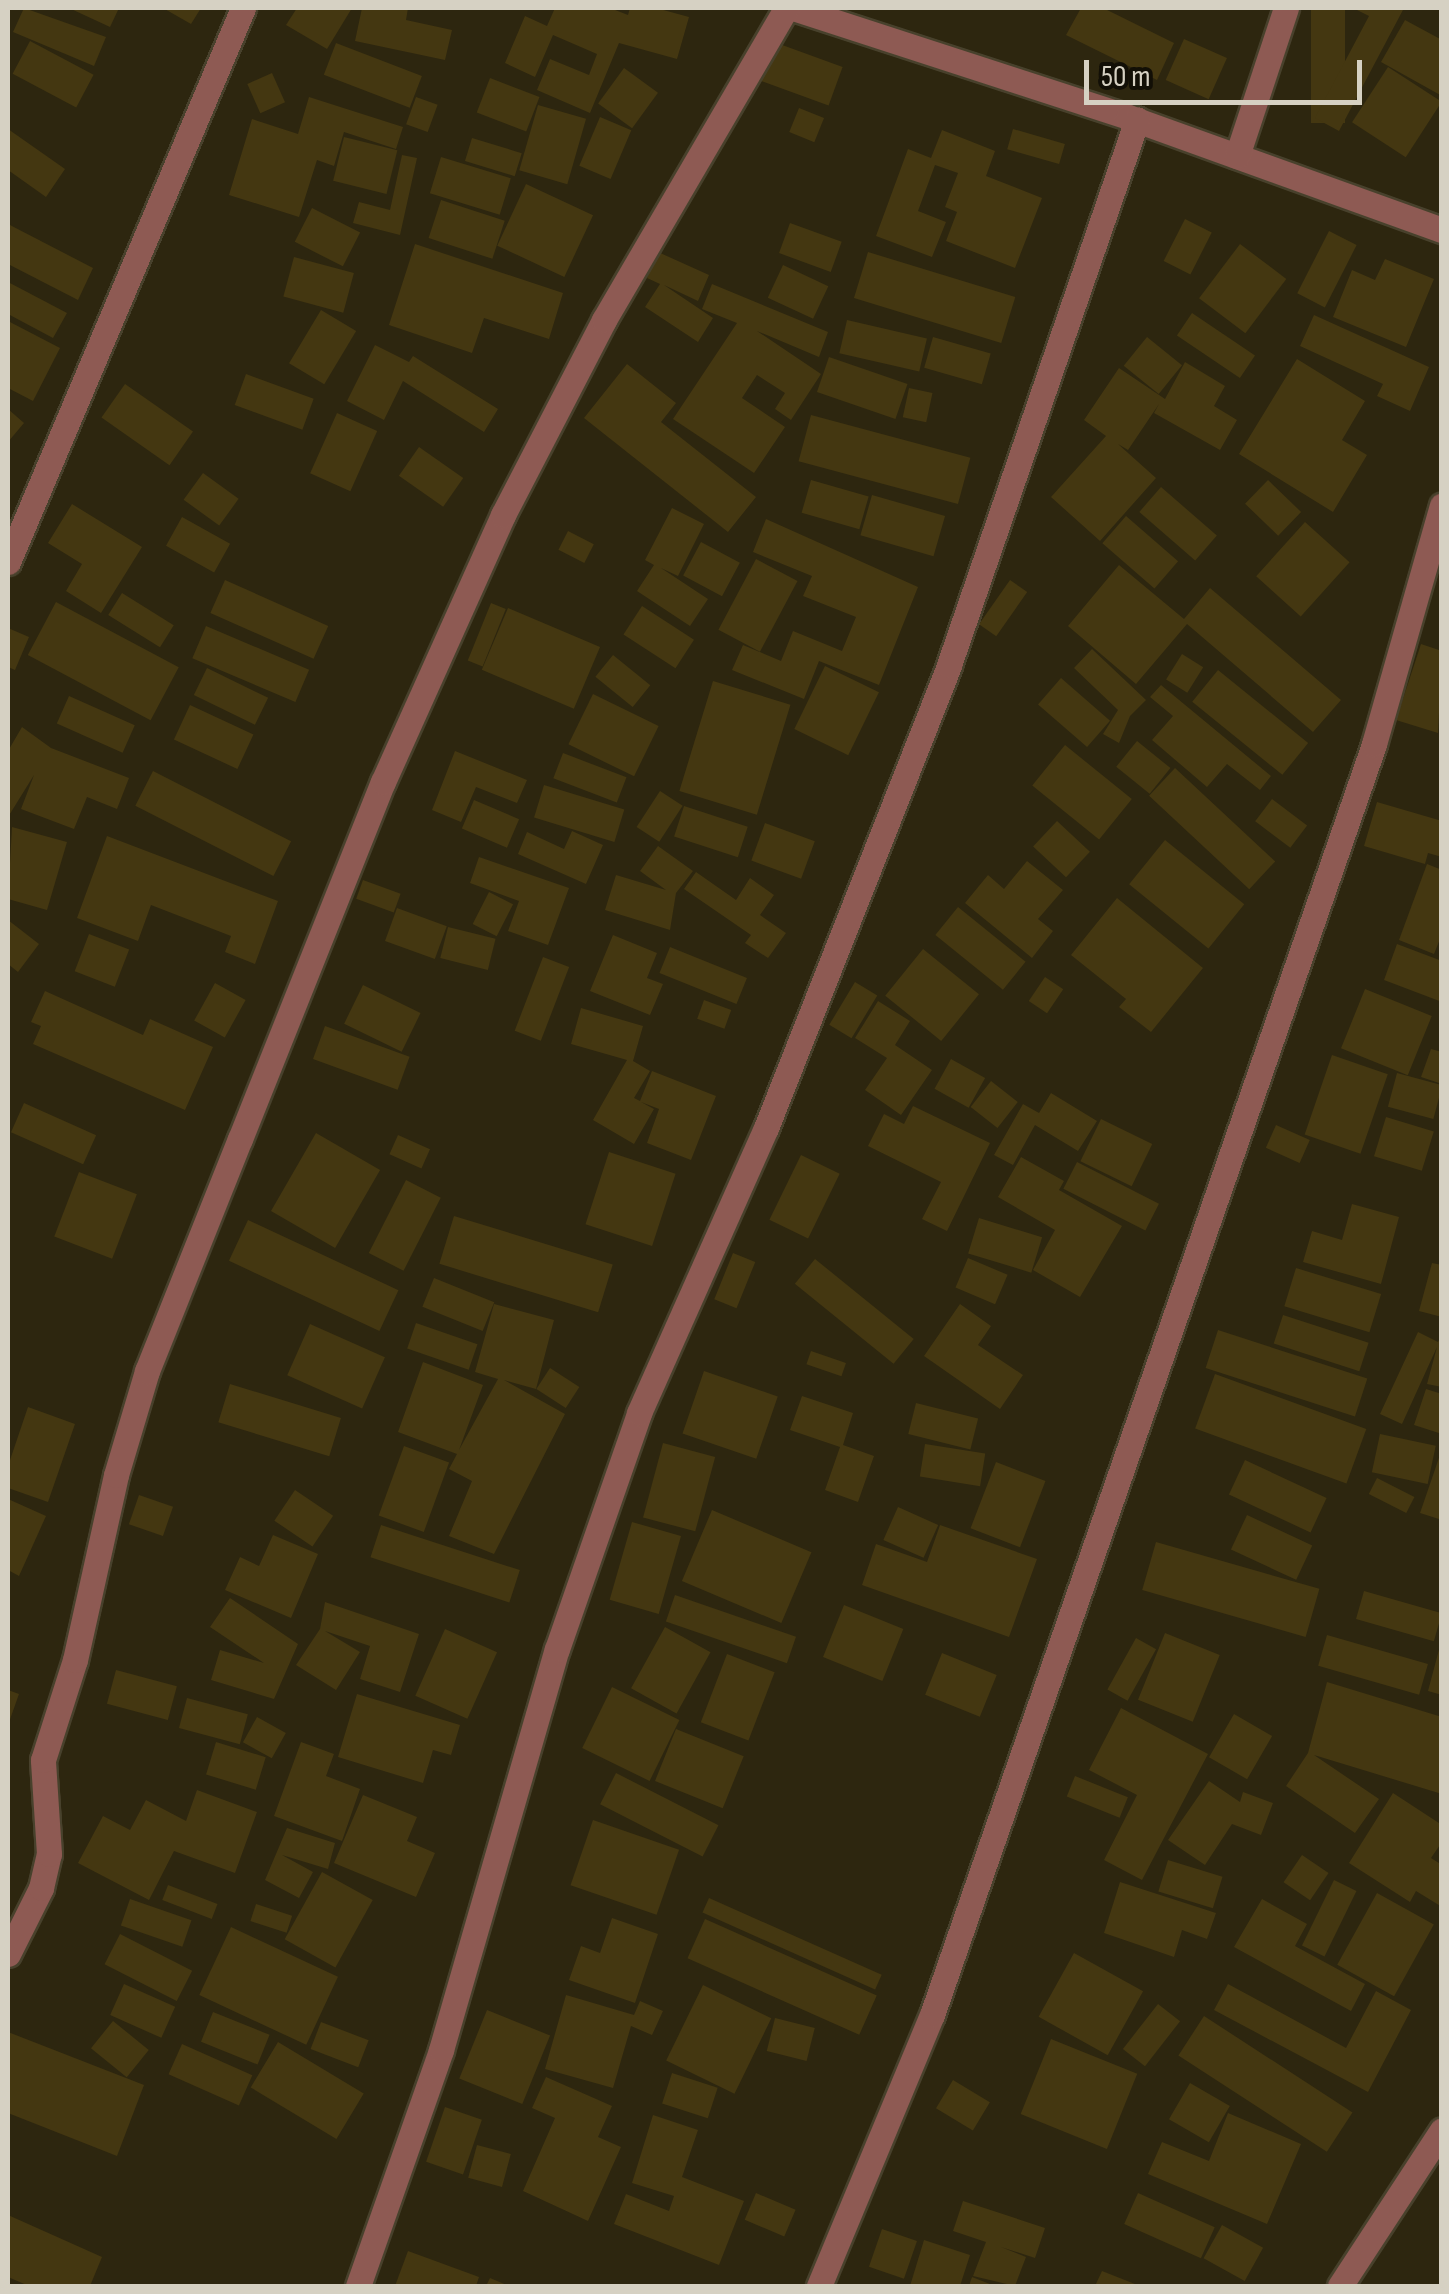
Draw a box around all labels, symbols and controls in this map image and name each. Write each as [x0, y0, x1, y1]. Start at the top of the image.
scale bar [1089, 40, 1366, 102]
text: 50 m [1101, 59, 1150, 95]

